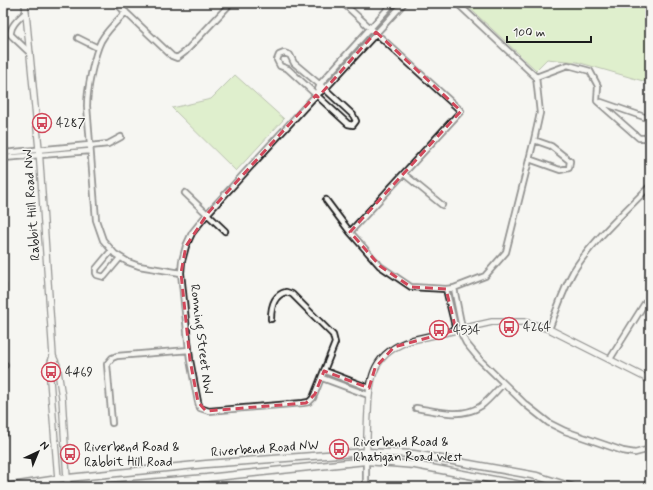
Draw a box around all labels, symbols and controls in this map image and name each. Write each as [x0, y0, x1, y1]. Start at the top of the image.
scale bar [507, 18, 591, 44]
text: 100 m [513, 25, 545, 41]
bus stop icon: 4287 [31, 112, 53, 134]
place label: 4287 [56, 115, 85, 132]
street label: Rabbit Hill Road NW [20, 149, 44, 261]
street label: Ronning Street NW [184, 283, 216, 395]
bus stop icon: 4264 [498, 316, 520, 338]
bus stop icon: 4534 [428, 319, 450, 341]
place label: 4264 [523, 319, 552, 336]
place label: 4534 [453, 322, 481, 339]
bus stop icon: 4469 [40, 361, 62, 383]
place label: 4469 [65, 364, 93, 381]
north arrow [18, 432, 58, 472]
place label: Riverbend Road & Rhatigan Road West [353, 434, 462, 466]
street label: Riverbend Road NW [210, 437, 320, 461]
text: N [37, 438, 52, 453]
bus stop icon: Riverbend Road & Rhatigan Road West [328, 438, 350, 460]
place label: Riverbend Road & Rabbit Hill Road [84, 439, 180, 471]
bus stop icon: Riverbend Road & Rabbit Hill Road [59, 443, 81, 465]

